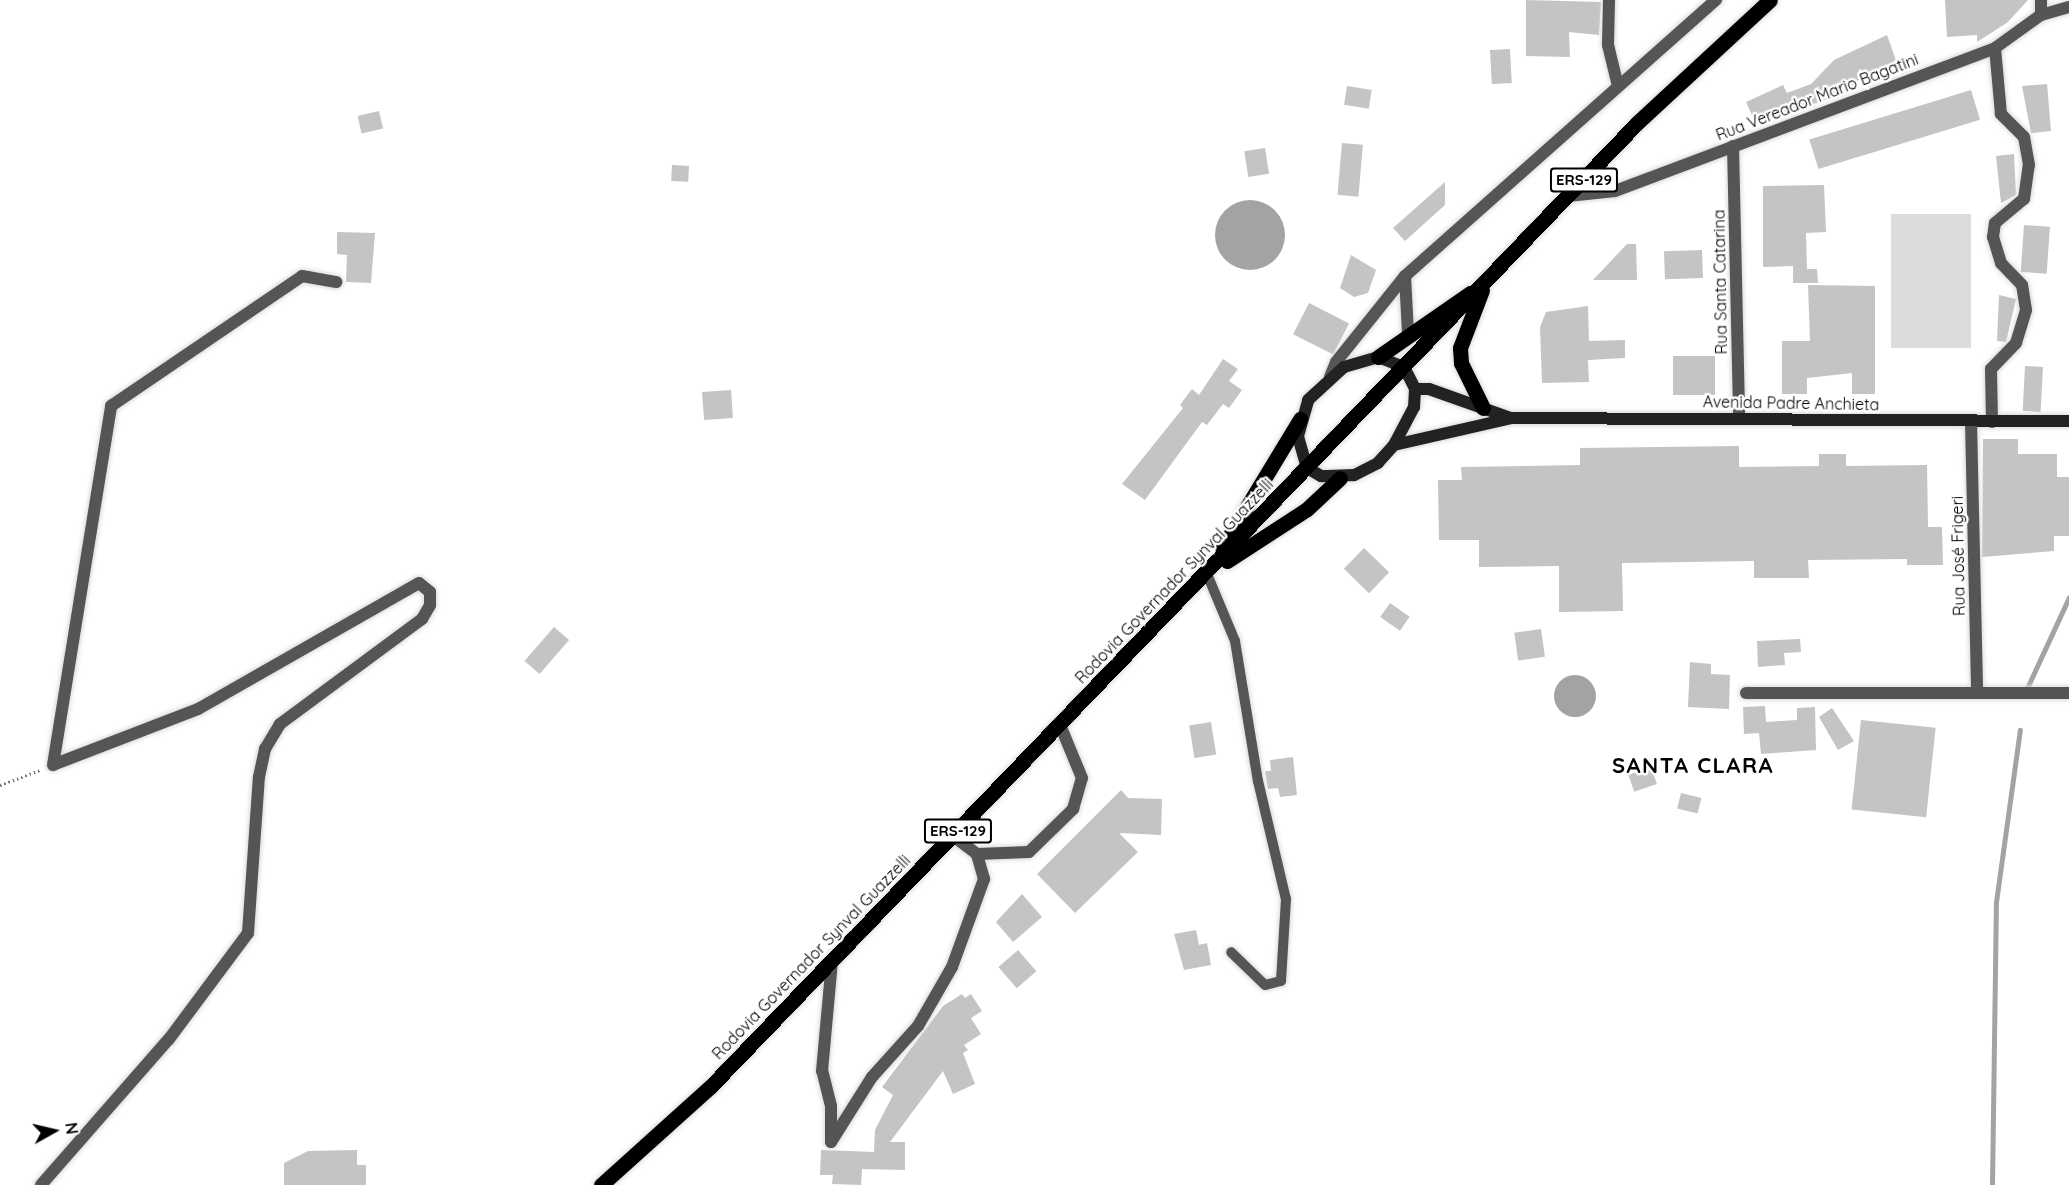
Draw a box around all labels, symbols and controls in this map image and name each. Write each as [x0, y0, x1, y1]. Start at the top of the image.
street label: Rua Vereador Mario Bagatini [1713, 49, 1921, 145]
road number: ERS-129 [1550, 168, 1618, 192]
street label: Rua Santa Catarina [1709, 209, 1731, 355]
street label: Avenida Padre Anchieta [1703, 392, 1879, 414]
street label: Rodovia Governador Synval Guazzelli [1071, 475, 1277, 687]
street label: Rua José Frigeri [1947, 496, 1969, 616]
district label: SANTA CLARA [1612, 753, 1774, 779]
road number: ERS-129 [924, 819, 992, 843]
street label: Rodovia Governador Synval Guazzelli [708, 851, 914, 1063]
north arrow [24, 1101, 84, 1161]
text: N [61, 1121, 83, 1136]

